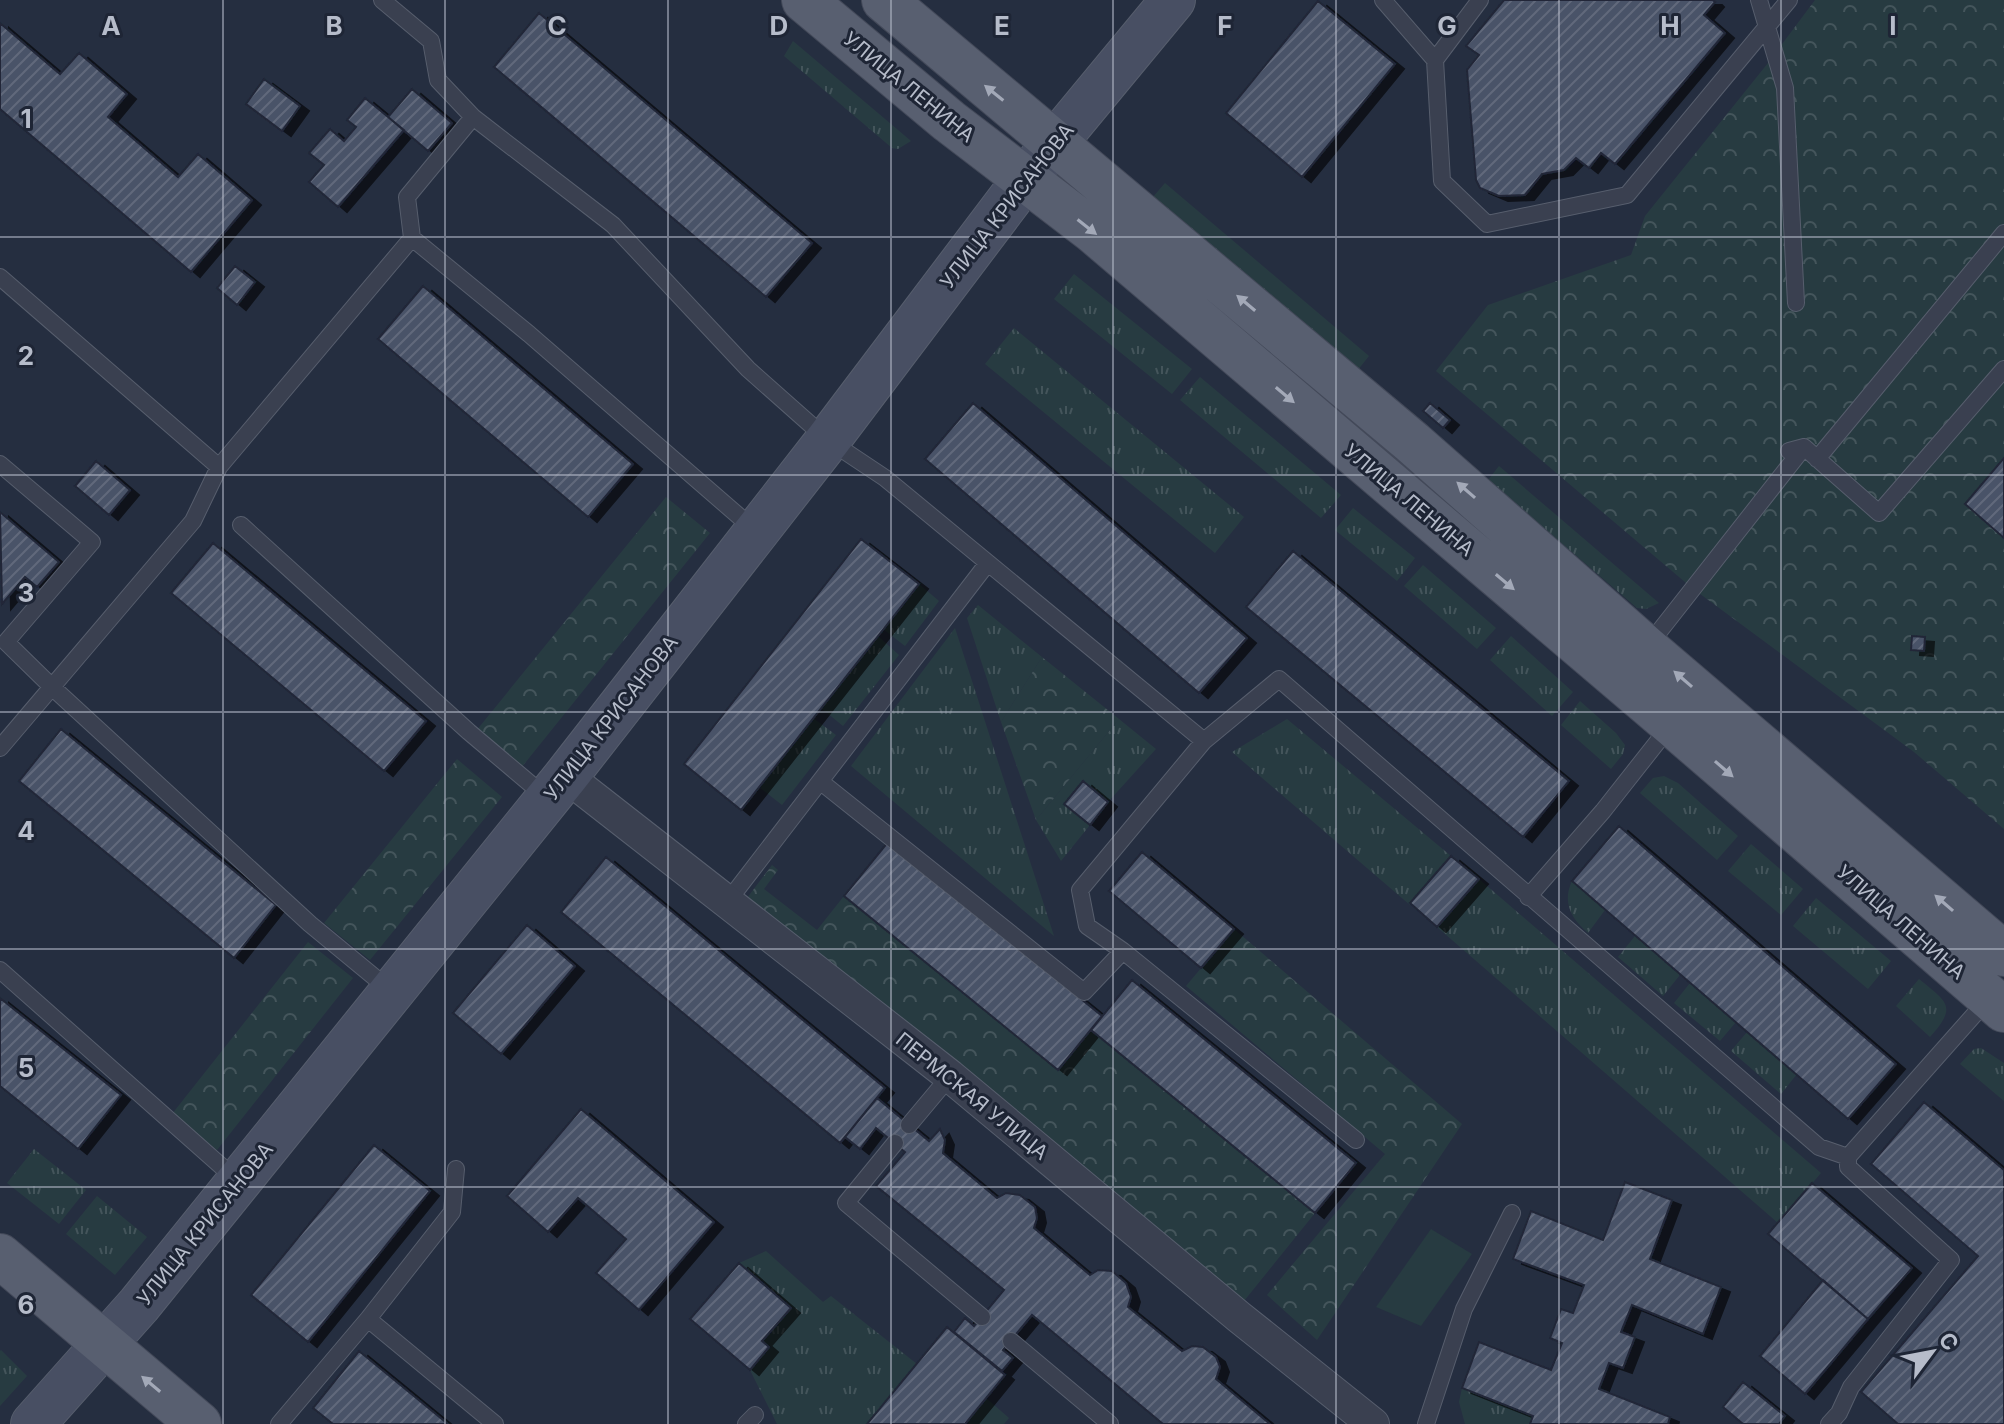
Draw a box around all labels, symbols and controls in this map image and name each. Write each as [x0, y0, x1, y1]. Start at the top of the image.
text: A [101, 10, 121, 41]
text: B [325, 10, 343, 41]
text: C [547, 10, 567, 41]
text: D [770, 10, 788, 41]
text: E [994, 10, 1010, 41]
text: F [1217, 10, 1233, 41]
text: G [1437, 10, 1457, 41]
text: H [1660, 10, 1680, 41]
text: I [1889, 10, 1897, 41]
street label: УЛИЦА ЛЕНИНА [838, 27, 980, 147]
one-way arrow [984, 85, 1004, 102]
text: 1 [20, 103, 32, 134]
street label: УЛИЦА КРИСАНОВА [935, 119, 1079, 293]
one-way arrow [1077, 218, 1097, 235]
one-way arrow [1237, 295, 1257, 312]
text: 2 [18, 340, 34, 371]
one-way arrow [1275, 386, 1295, 403]
street label: УЛИЦА ЛЕНИНА [1339, 439, 1479, 561]
one-way arrow [1457, 482, 1477, 499]
one-way arrow [1494, 573, 1514, 590]
text: 3 [18, 577, 34, 608]
street label: УЛИЦА КРИСАНОВА [539, 631, 683, 805]
one-way arrow [1674, 671, 1693, 689]
one-way arrow [1713, 760, 1733, 777]
text: 4 [17, 815, 35, 846]
street label: УЛИЦА ЛЕНИНА [1832, 860, 1970, 984]
one-way arrow [1935, 895, 1955, 912]
street label: ПЕРМСКАЯ УЛИЦА [891, 1027, 1053, 1165]
text: 5 [18, 1052, 34, 1083]
street label: УЛИЦА КРИСАНОВА [132, 1138, 278, 1310]
text: 6 [18, 1289, 34, 1320]
north arrow [1892, 1312, 1972, 1392]
text: С [1934, 1328, 1964, 1355]
one-way arrow [141, 1376, 161, 1393]

